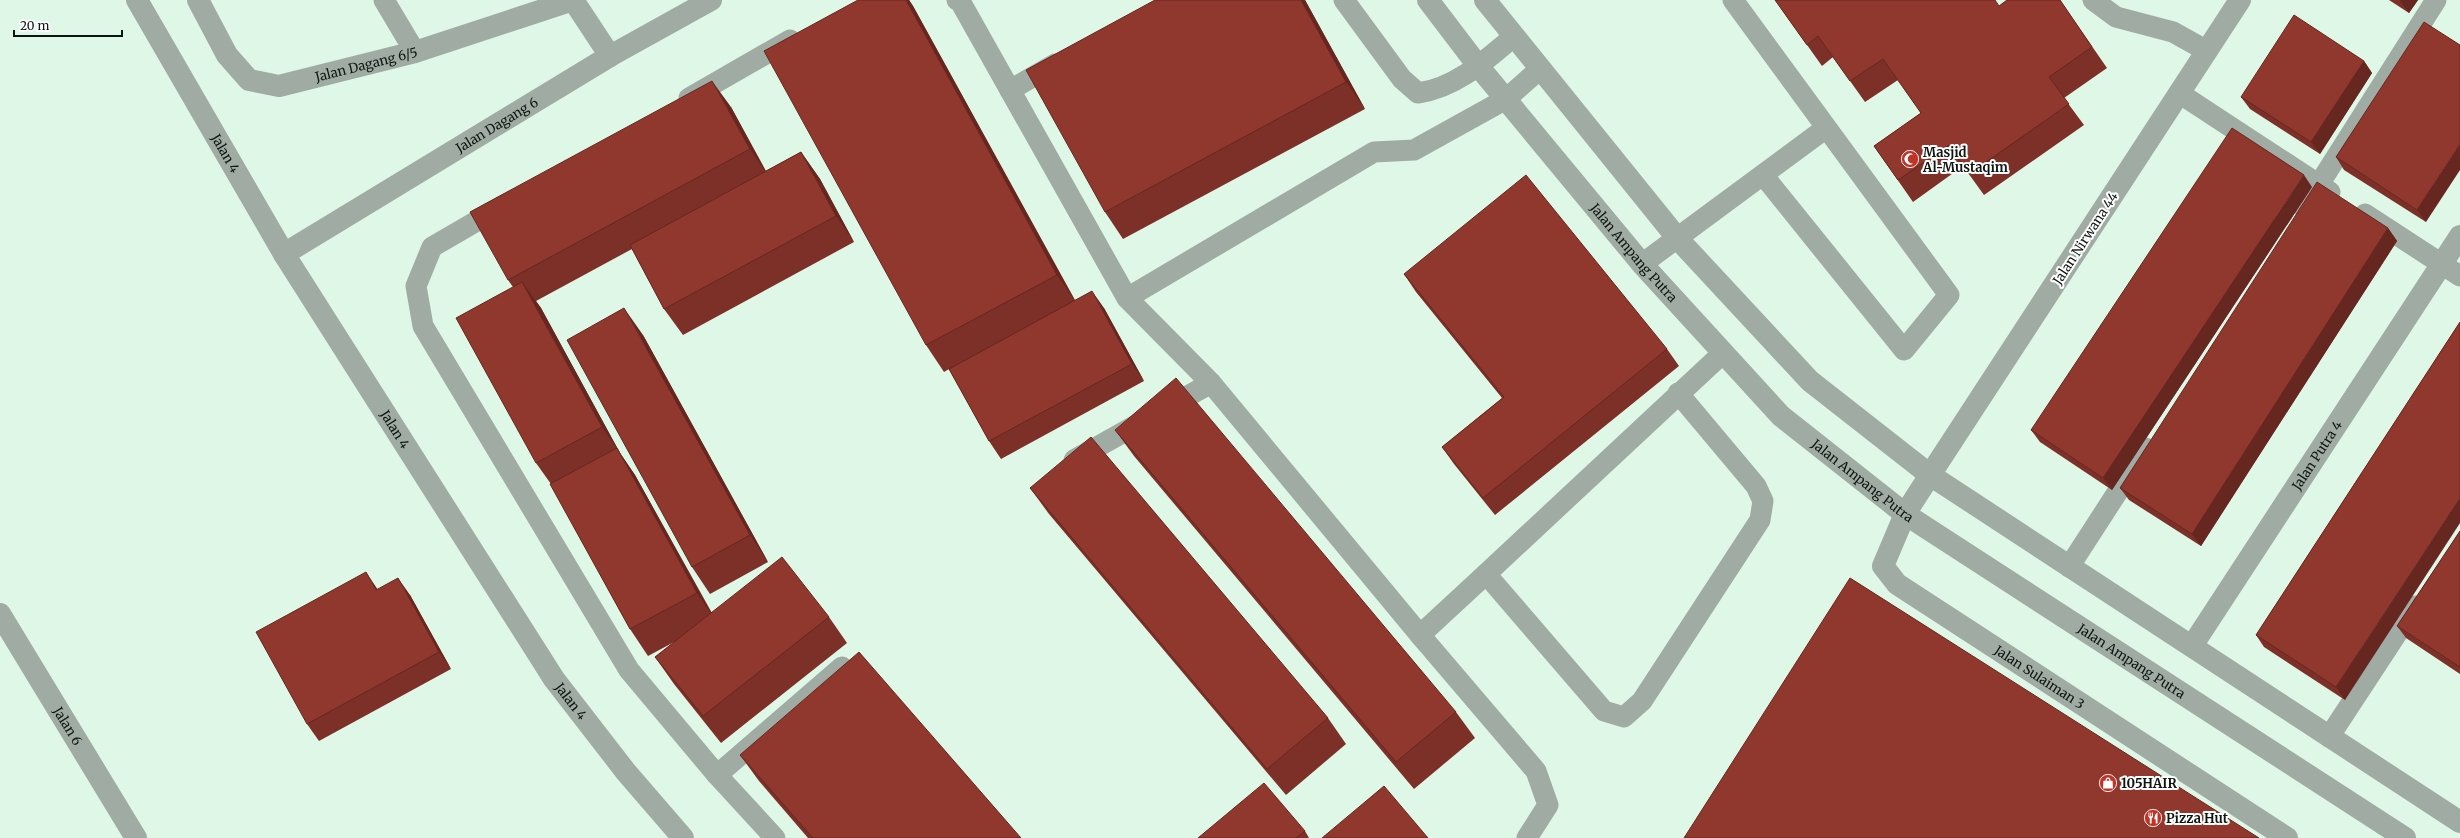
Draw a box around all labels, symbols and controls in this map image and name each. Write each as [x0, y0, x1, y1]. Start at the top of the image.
scale bar [14, 12, 122, 38]
text: 20 m [20, 18, 49, 33]
street label: Jalan Dagang 6/5 [312, 44, 419, 86]
street label: Jalan Dagang 6 [452, 94, 541, 157]
street label: Jalan 4 [207, 130, 243, 176]
place label: Masjid Al-Mustaqim [1922, 144, 2008, 176]
mosque icon: Masjid Al-Mustaqim [1900, 149, 1920, 169]
street label: Jalan Nirwana 44 [2049, 189, 2122, 289]
street label: Jalan Ampang Putra [1586, 199, 1681, 306]
street label: Jalan 4 [376, 406, 413, 452]
street label: Jalan Putra 4 [2288, 417, 2346, 494]
street label: Jalan Ampang Putra [1807, 435, 1917, 526]
street label: Jalan Ampang Putra [2074, 620, 2188, 702]
street label: Jalan Sulaiman 3 [1990, 641, 2088, 713]
street label: Jalan 4 [550, 679, 590, 723]
street label: Jalan 6 [49, 703, 86, 749]
shop icon: 105HAIR [2098, 773, 2118, 793]
place label: 105HAIR [2121, 775, 2177, 792]
restaurant icon: Pizza Hut [2143, 808, 2163, 828]
place label: Pizza Hut [2166, 810, 2229, 827]

